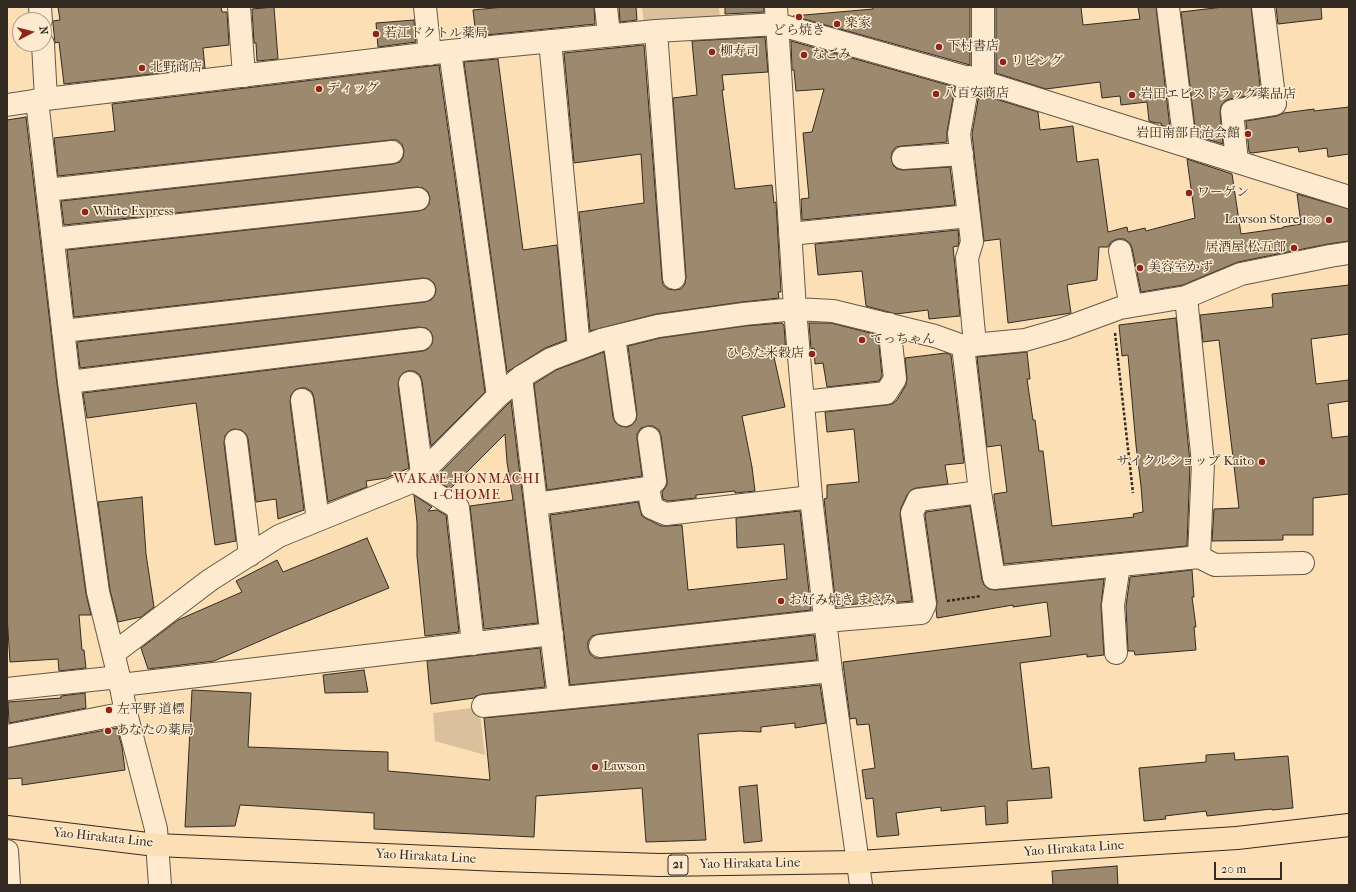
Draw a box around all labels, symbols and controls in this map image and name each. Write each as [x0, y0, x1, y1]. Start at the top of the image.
north arrow [12, 12, 52, 52]
marker: どら焼き [794, 12, 804, 22]
place label: 楽家 [845, 16, 871, 32]
marker: 楽家 [832, 19, 842, 29]
place label: どら焼き [773, 23, 825, 39]
text: N [36, 26, 50, 36]
place label: 若江ドクトル薬局 [384, 26, 488, 42]
marker: 若江ドクトル薬局 [371, 29, 381, 39]
place label: 下村書店 [947, 39, 999, 55]
marker: 下村書店 [934, 42, 944, 52]
place label: 柳寿司 [720, 44, 759, 60]
marker: 柳寿司 [707, 47, 717, 57]
place label: なごみ [812, 47, 851, 63]
marker: なごみ [799, 50, 809, 60]
place label: リビング [1011, 54, 1063, 70]
marker: リビング [998, 57, 1008, 67]
place label: 北野商店 [150, 60, 202, 76]
marker: 北野商店 [137, 63, 147, 73]
place label: ディッグ [327, 81, 379, 97]
marker: ディッグ [314, 84, 324, 94]
place label: 八百安商店 [944, 86, 1009, 102]
place label: 岩田エビスドラッグ薬品店 [1140, 87, 1296, 103]
marker: 八百安商店 [931, 89, 941, 99]
marker: 岩田エビスドラッグ薬品店 [1127, 90, 1137, 100]
place label: 岩田南部自治会館 [1136, 126, 1240, 142]
marker: 岩田南部自治会館 [1243, 129, 1253, 139]
place label: ワーゲン [1197, 185, 1249, 201]
marker: ワーゲン [1184, 188, 1194, 198]
place label: White Express [93, 204, 174, 220]
marker: White Express [80, 207, 90, 217]
place label: Lawson Store 100 [1225, 212, 1321, 228]
marker: Lawson Store 100 [1324, 215, 1334, 225]
place label: 居酒屋 松五郎 [1205, 240, 1286, 256]
marker: 居酒屋 松五郎 [1289, 243, 1299, 253]
place label: 美容室かず [1148, 260, 1213, 276]
marker: 美容室かず [1135, 263, 1145, 273]
place label: てっちゃん [870, 332, 935, 348]
marker: てっちゃん [857, 335, 867, 345]
place label: ひらた米穀店 [726, 346, 804, 362]
marker: ひらた米穀店 [807, 349, 817, 359]
place label: サイクルショップ Kaito [1117, 454, 1254, 470]
marker: サイクルショップ Kaito [1257, 457, 1267, 467]
district label: WAKAE-HONMACHI 1-CHOME [393, 472, 541, 504]
place label: お好み焼き まさみ [789, 593, 896, 609]
marker: お好み焼き まさみ [776, 596, 786, 606]
place label: 左平野 道標 [117, 702, 185, 718]
marker: 左平野 道標 [104, 705, 114, 715]
place label: あなたの薬局 [116, 723, 194, 739]
marker: あなたの薬局 [103, 726, 113, 736]
place label: Lawson [603, 759, 645, 775]
marker: Lawson [590, 762, 600, 772]
street label: Yao Hirakata Line [52, 825, 154, 851]
street label: Yao Hirakata Line [1023, 838, 1125, 860]
street label: Yao Hirakata Line [375, 847, 477, 867]
scale bar [1216, 854, 1284, 880]
road number: 21 [668, 855, 688, 875]
street label: Yao Hirakata Line [700, 855, 800, 873]
text: 20 m [1221, 862, 1246, 876]

